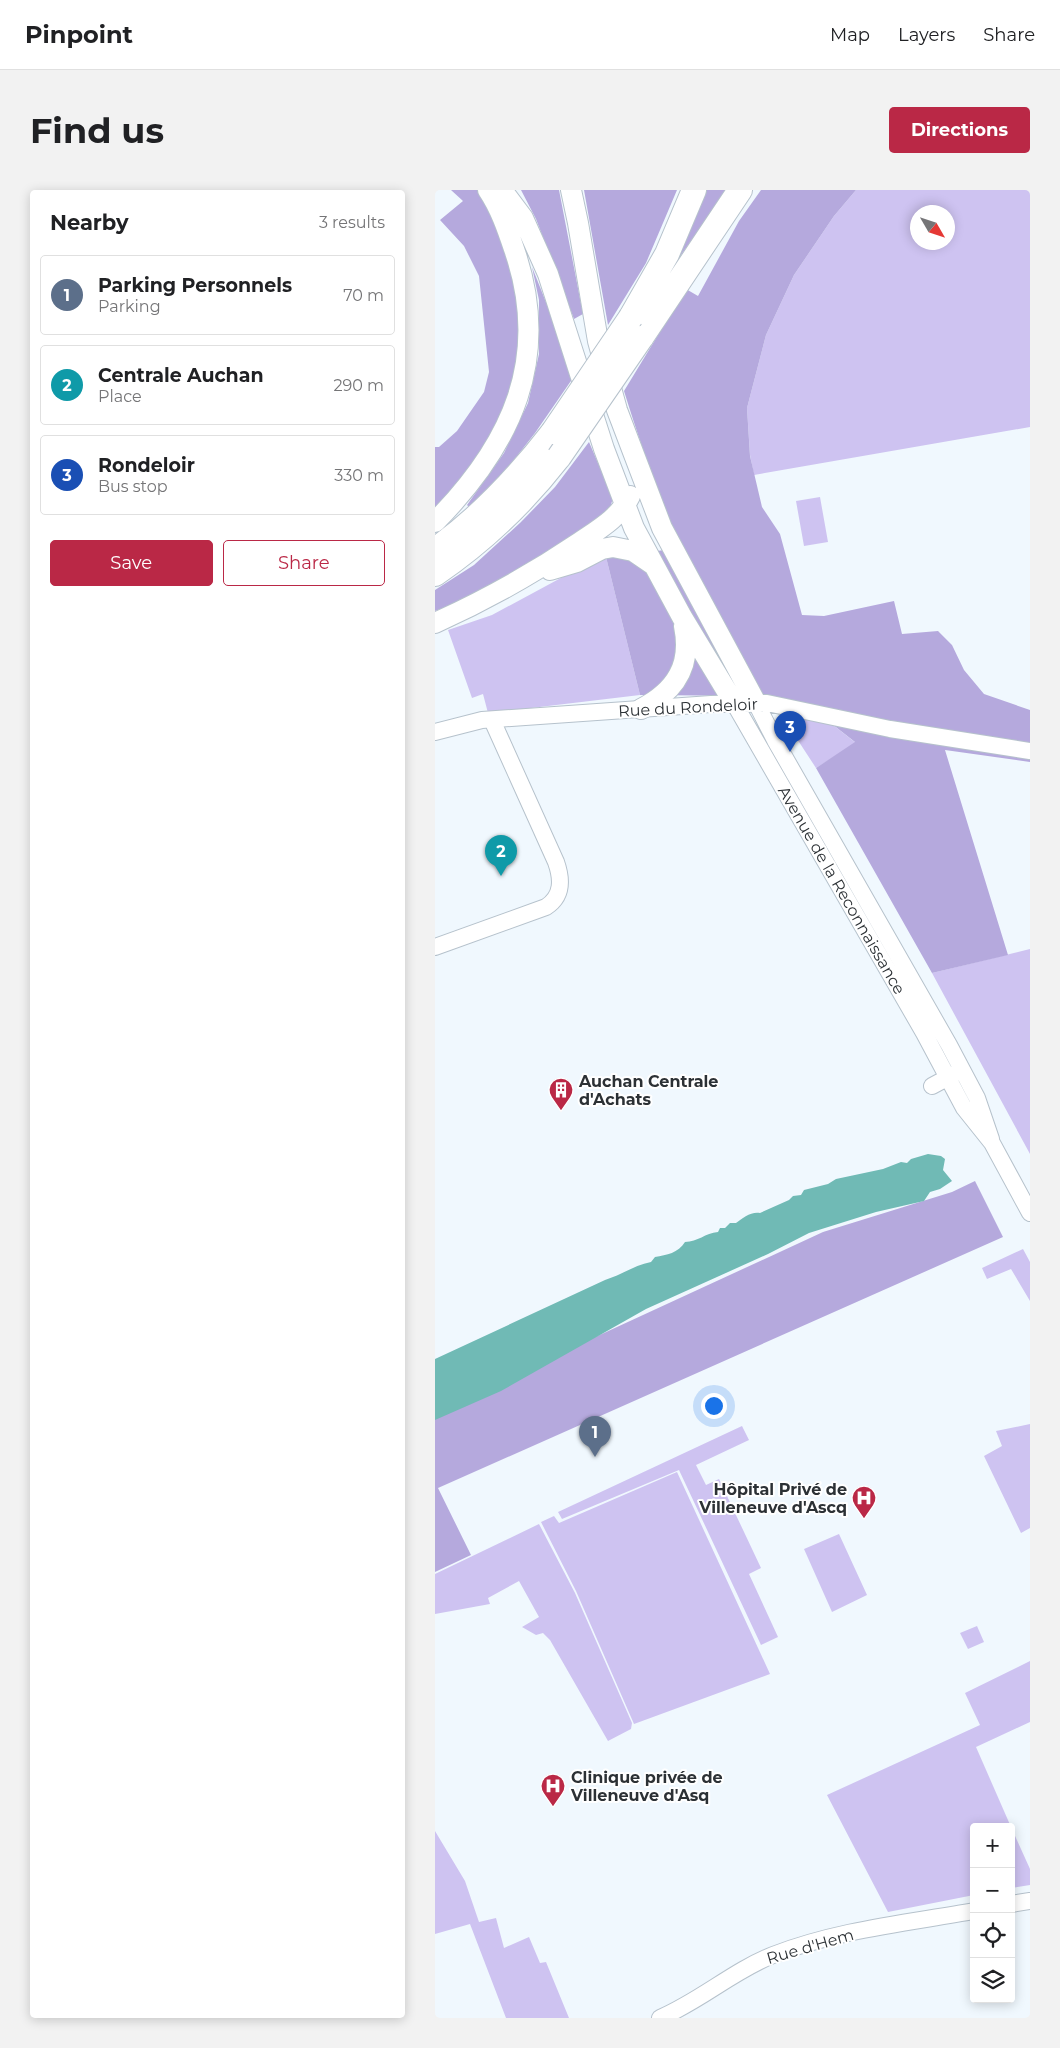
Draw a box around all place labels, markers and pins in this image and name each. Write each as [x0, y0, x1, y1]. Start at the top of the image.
pin: 3 [774, 711, 806, 752]
pin: 2 [485, 835, 517, 876]
place label: Auchan Centrale d'Achats [578, 1072, 718, 1109]
building icon: Auchan Centrale d'Achats [548, 1077, 574, 1111]
pin: 1 [579, 1416, 611, 1457]
place label: Hôpital Privé de Villeneuve d'Ascq [698, 1480, 847, 1517]
hospital icon: Hôpital Privé de Villeneuve d'Ascq [851, 1485, 877, 1519]
place label: Clinique privée de Villeneuve d'Asq [570, 1768, 723, 1805]
hospital icon: Clinique privée de Villeneuve d'Asq [540, 1773, 566, 1807]

